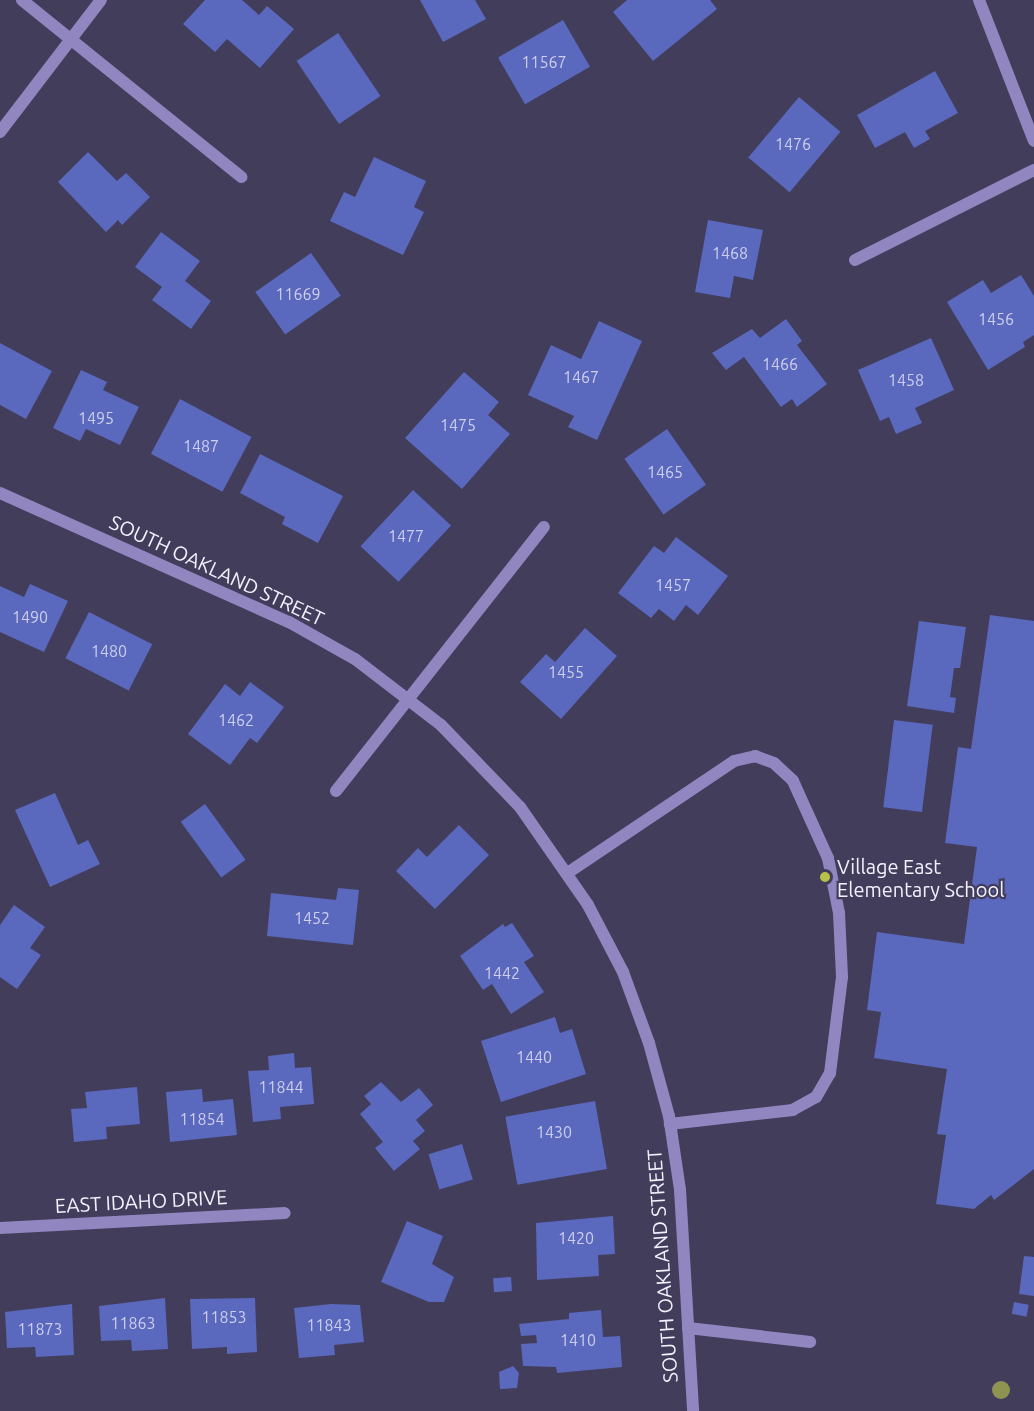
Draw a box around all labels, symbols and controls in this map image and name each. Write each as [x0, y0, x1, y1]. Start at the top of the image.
house number: 11567 [521, 52, 567, 72]
house number: 1476 [775, 134, 811, 154]
house number: 1468 [712, 243, 748, 263]
house number: 11669 [275, 284, 321, 304]
house number: 1456 [978, 309, 1014, 329]
house number: 1466 [762, 354, 798, 374]
house number: 1467 [563, 367, 599, 387]
house number: 1458 [888, 370, 924, 390]
house number: 1495 [78, 408, 114, 428]
house number: 1475 [440, 415, 476, 435]
house number: 1487 [183, 436, 219, 456]
house number: 1465 [647, 462, 683, 482]
street label: SOUTH OAKLAND STREET [106, 510, 328, 630]
house number: 1477 [388, 526, 424, 546]
house number: 1457 [655, 575, 691, 595]
house number: 1490 [12, 607, 48, 627]
house number: 1480 [91, 641, 127, 661]
house number: 1455 [548, 662, 584, 682]
house number: 1462 [218, 710, 254, 730]
place label: Village East Elementary School [837, 854, 1004, 901]
marker: Village East Elementary School [818, 870, 832, 884]
house number: 1452 [294, 908, 330, 928]
house number: 1442 [484, 963, 520, 983]
house number: 1440 [516, 1047, 552, 1067]
house number: 11844 [258, 1077, 304, 1097]
house number: 11854 [179, 1109, 225, 1129]
house number: 1430 [536, 1122, 572, 1142]
street label: SOUTH OAKLAND STREET [642, 1148, 682, 1384]
street label: EAST IDAHO DRIVE [54, 1184, 228, 1218]
house number: 1420 [558, 1228, 594, 1248]
house number: 11853 [201, 1307, 247, 1327]
house number: 11863 [110, 1313, 156, 1333]
house number: 11843 [306, 1315, 352, 1335]
house number: 11873 [17, 1319, 63, 1339]
house number: 1410 [560, 1330, 596, 1350]

